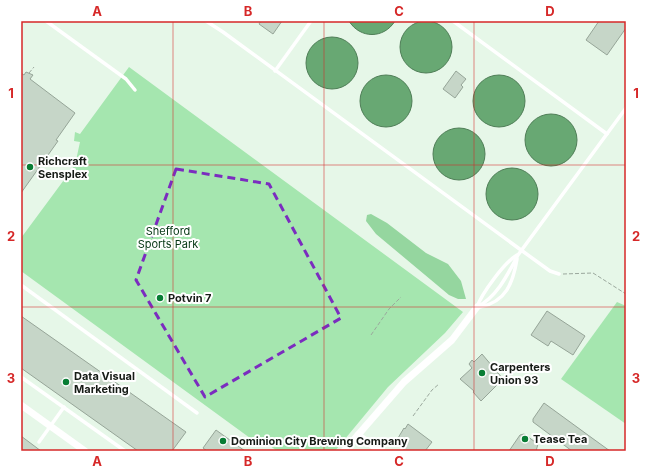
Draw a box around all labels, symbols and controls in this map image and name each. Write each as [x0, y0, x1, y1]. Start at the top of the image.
text: A [92, 3, 102, 19]
text: B [244, 3, 253, 19]
text: C [394, 3, 404, 19]
text: D [545, 3, 555, 19]
text: 1 [8, 85, 14, 101]
text: 1 [633, 85, 639, 101]
place label: Richcraft Sensplex [38, 154, 88, 181]
marker: Richcraft Sensplex [25, 162, 35, 172]
park label: Shefford Sports Park [138, 224, 198, 251]
text: 2 [7, 228, 15, 244]
text: 2 [632, 228, 640, 244]
place label: Potvin 7 [168, 291, 211, 305]
marker: Potvin 7 [155, 293, 165, 303]
place label: Carpenters Union 93 [490, 360, 551, 387]
marker: Carpenters Union 93 [477, 368, 487, 378]
place label: Data Visual Marketing [74, 369, 135, 396]
text: 3 [7, 370, 15, 386]
text: 3 [632, 370, 640, 386]
marker: Data Visual Marketing [61, 377, 71, 387]
place label: Tease Tea [533, 432, 587, 446]
place label: Dominion City Brewing Company [231, 434, 408, 448]
marker: Tease Tea [520, 434, 530, 444]
marker: Dominion City Brewing Company [218, 436, 228, 446]
text: A [92, 453, 102, 469]
text: B [244, 453, 253, 469]
text: C [394, 453, 404, 469]
text: D [545, 453, 555, 469]

